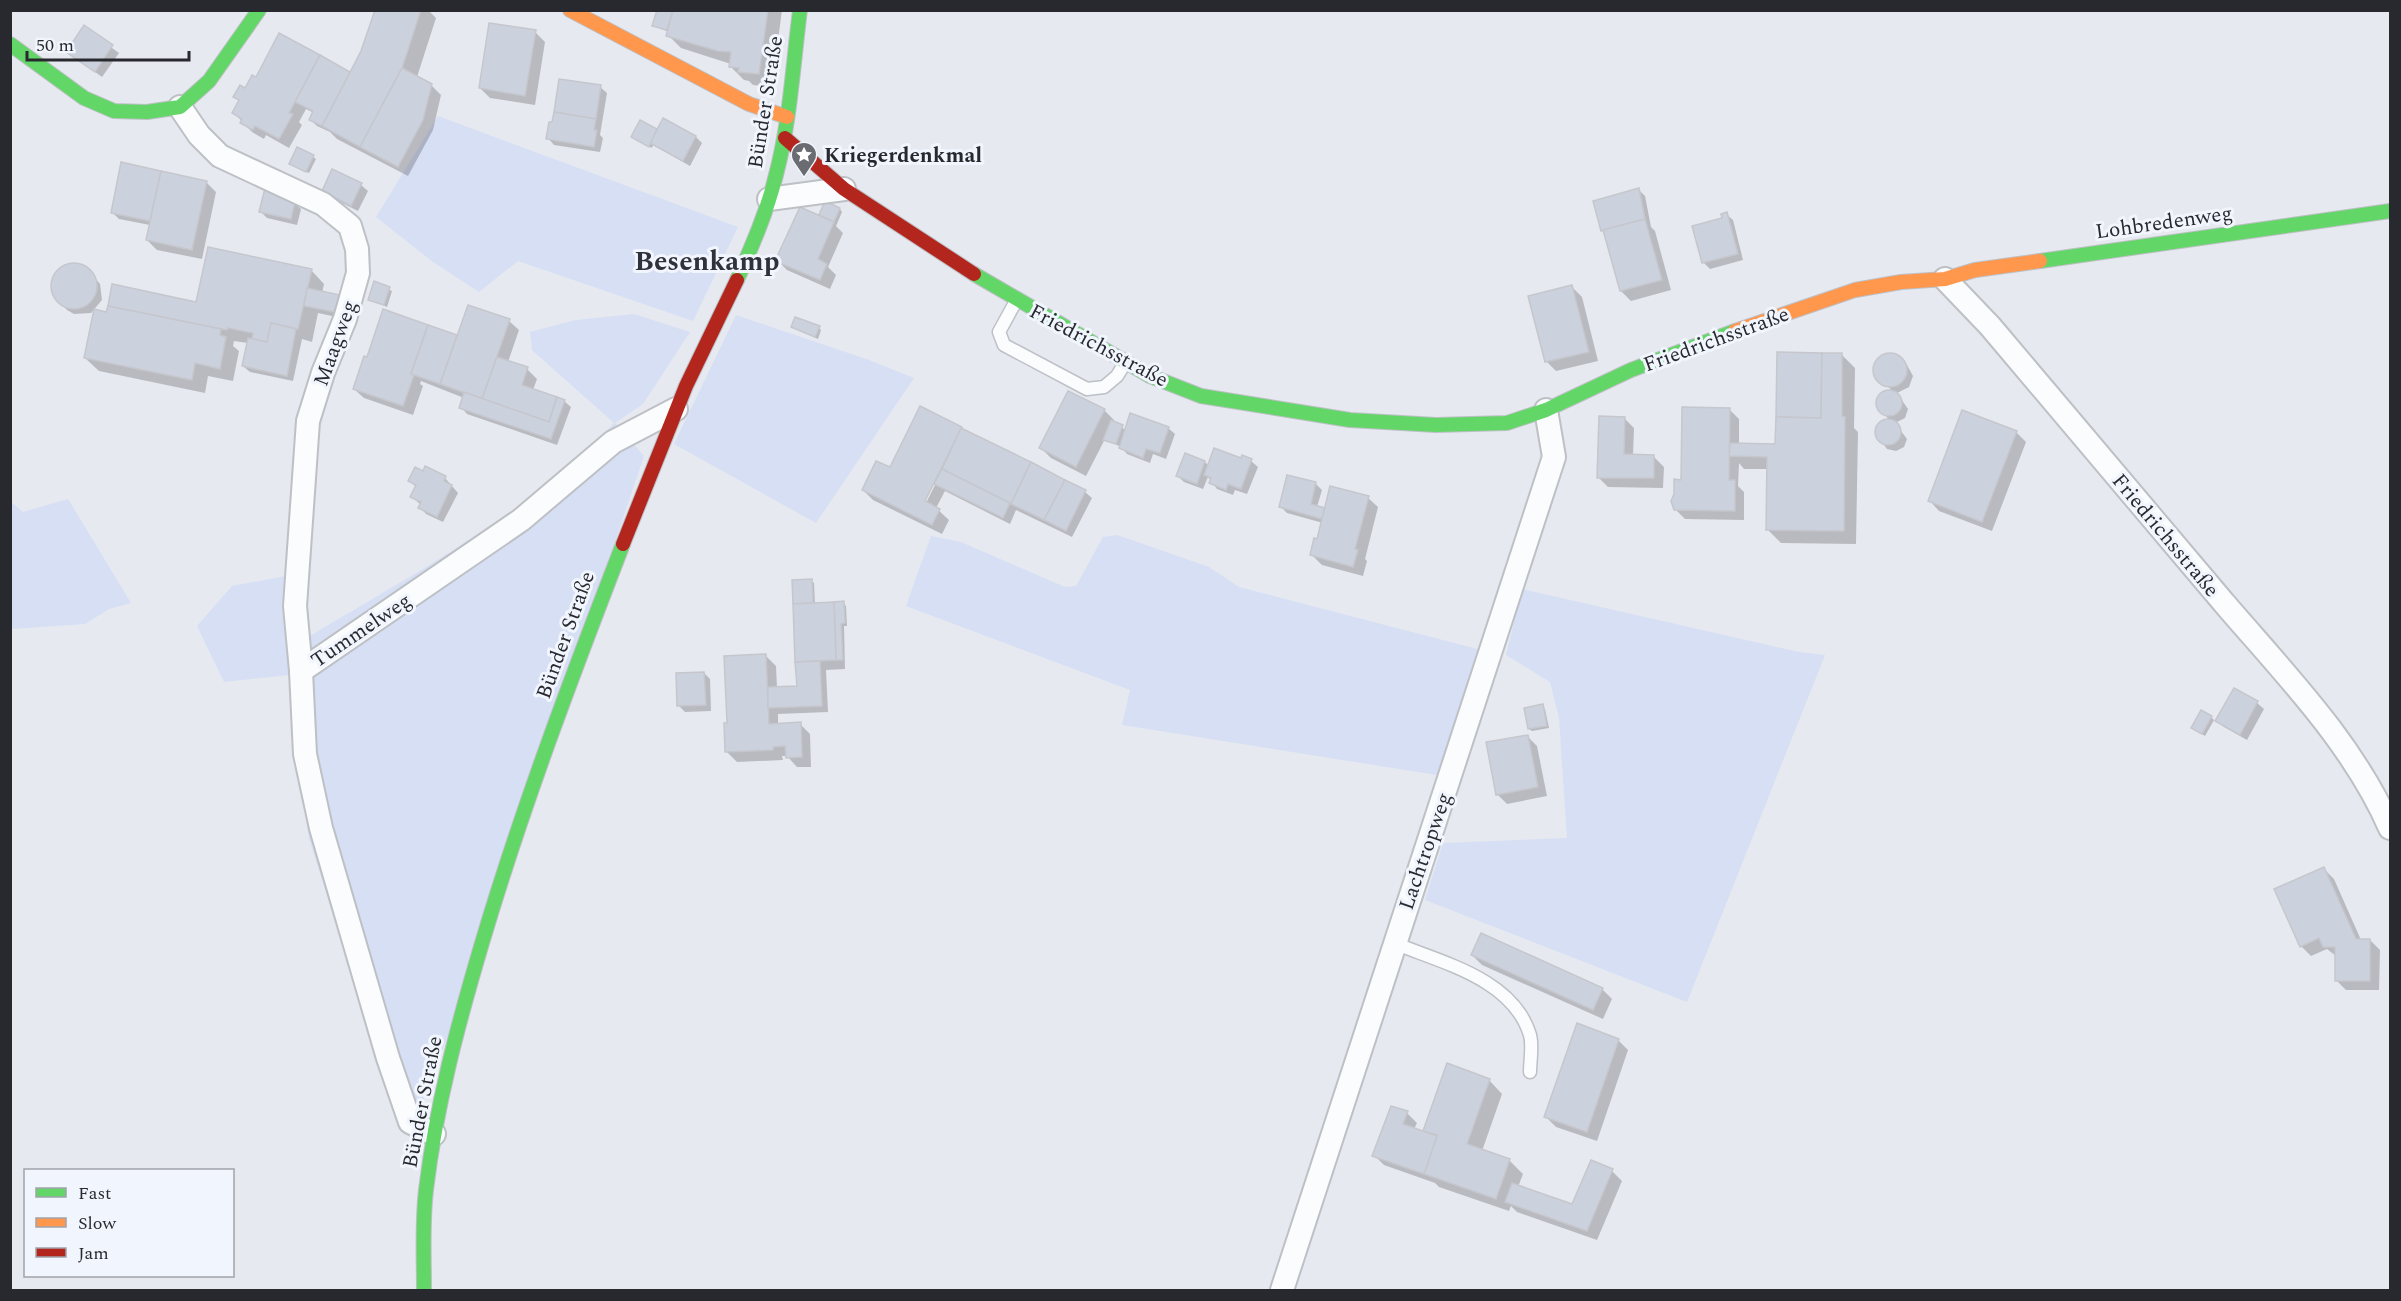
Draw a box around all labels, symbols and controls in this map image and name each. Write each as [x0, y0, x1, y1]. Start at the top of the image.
scale bar [27, 24, 189, 62]
text: 50 m [36, 32, 74, 59]
street label: Bünder Straße [740, 33, 792, 171]
place icon: Kriegerdenkmal [789, 140, 819, 178]
place label: Kriegerdenkmal [824, 140, 982, 172]
street label: Lohbredenweg [2093, 198, 2235, 248]
district label: Besenkamp [634, 241, 780, 283]
street label: Maagweg [306, 296, 366, 391]
street label: Friedrichsstraße [1023, 296, 1174, 396]
street label: Friedrichsstraße [1639, 299, 1794, 381]
street label: Friedrichsstraße [2104, 467, 2227, 605]
street label: Bünder Straße [528, 567, 604, 704]
street label: Tummelweg [305, 585, 418, 676]
street label: Lachtropweg [1391, 788, 1461, 914]
street label: Bünder Straße [394, 1033, 451, 1171]
legend [24, 1169, 234, 1277]
text: Fast [78, 1180, 111, 1207]
text: Slow [78, 1210, 117, 1237]
text: Jam [78, 1240, 109, 1267]

